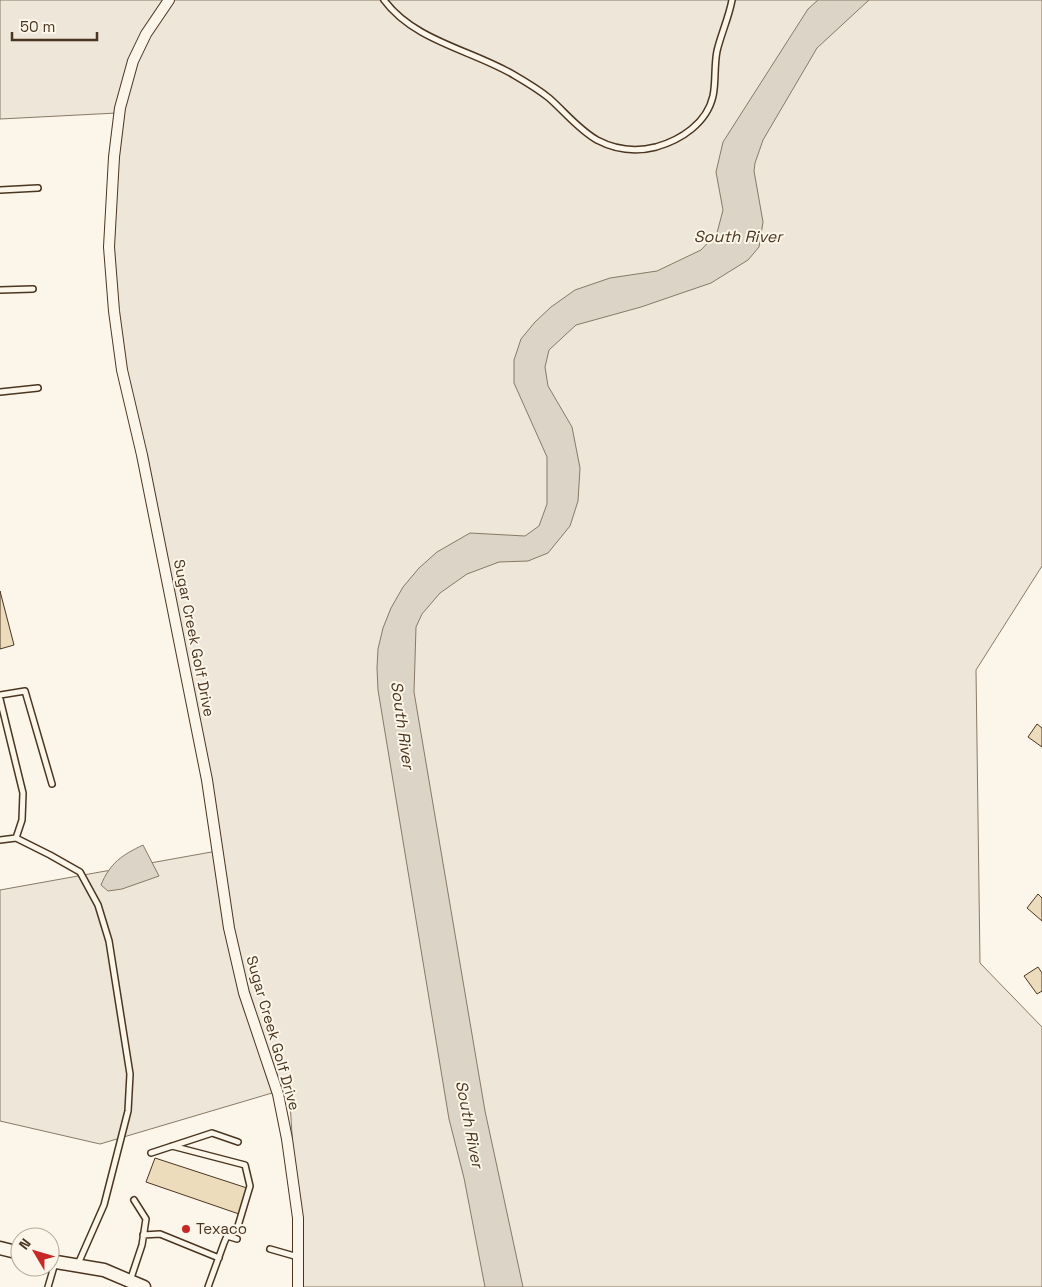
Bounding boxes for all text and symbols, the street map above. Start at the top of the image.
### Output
scale bar [12,10,98,42]
text: 50 m [20,17,55,36]
water label: South River [694,226,784,247]
street label: Sugar Creek Golf Drive [170,558,219,718]
water label: South River [386,680,419,772]
street label: Sugar Creek Golf Drive [242,953,305,1113]
water label: South River [451,1079,489,1172]
place label: Texaco [196,1219,247,1238]
marker: Texaco [180,1223,192,1235]
north arrow [10,1227,60,1277]
text: N [15,1235,35,1253]

